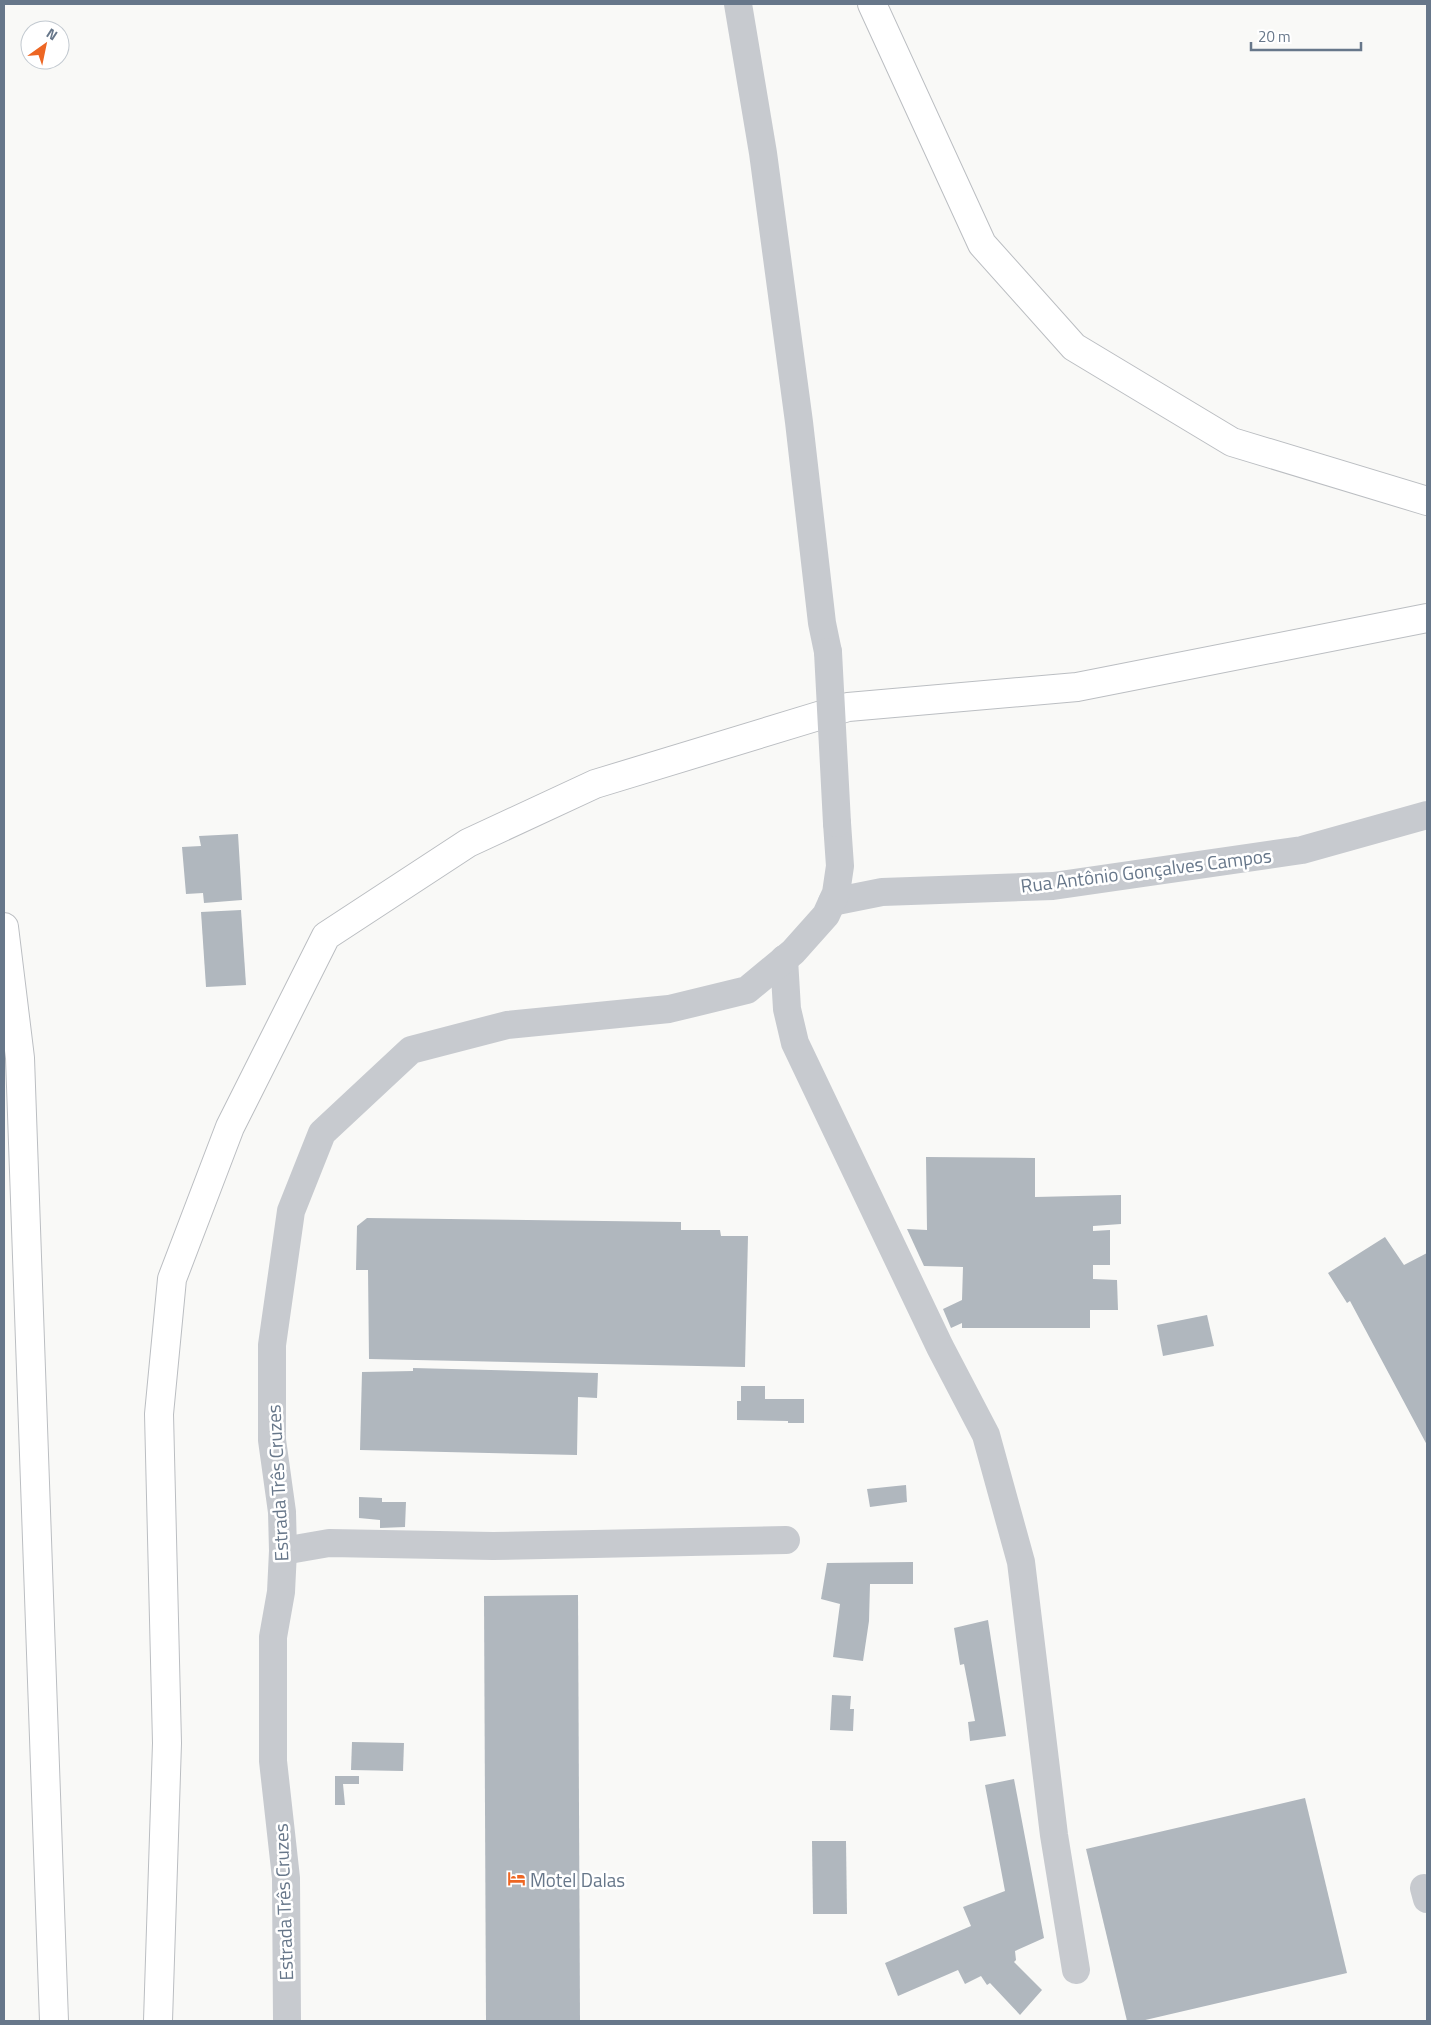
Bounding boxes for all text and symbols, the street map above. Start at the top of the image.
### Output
north arrow [20,20,70,70]
scale bar [1251,20,1361,52]
text: N [43,22,62,45]
text: 20 m [1258,25,1291,48]
street label: Rua Antônio Gonçalves Campos [1019,840,1273,900]
street label: Estrada Três Cruzes [258,1404,296,1562]
street label: Estrada Três Cruzes [266,1823,300,1981]
place label: Motel Dalas [530,1865,625,1894]
hotel icon: Motel Dalas [506,1869,526,1889]

